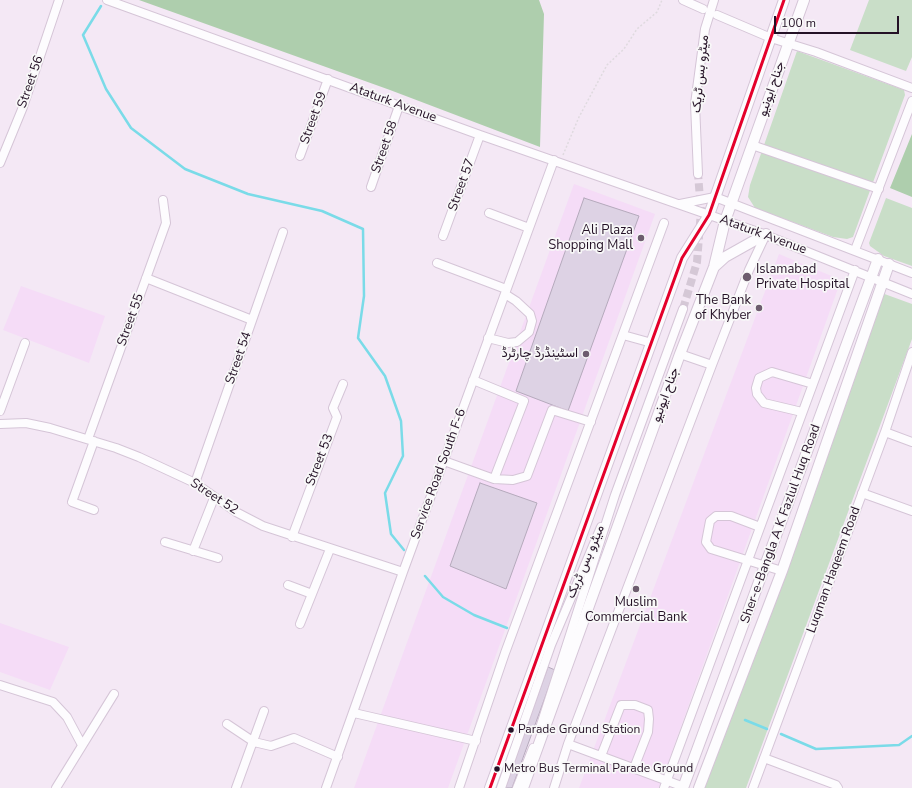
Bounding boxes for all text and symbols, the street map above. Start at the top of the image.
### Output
scale bar [776,8,901,34]
text: 100 m [781,15,816,31]
street label: میٹرو بس ٹریک [689,34,713,114]
street label: Street 56 [15,54,47,110]
street label: جناح ایونیو [755,60,789,118]
street label: Ataturk Avenue [347,80,439,126]
street label: Street 59 [297,90,331,146]
street label: Street 58 [369,119,401,175]
street label: Street 57 [445,157,479,213]
street label: Ataturk Avenue [717,212,809,258]
place label: Ali Plaza Shopping Mall [548,223,633,254]
marker: Ali Plaza Shopping Mall [636,233,646,243]
place label: Islamabad Private Hospital [756,262,849,293]
marker: Islamabad Private Hospital [741,271,753,283]
street label: Street 55 [114,292,148,348]
place label: The Bank of Khyber [695,293,751,324]
marker: The Bank of Khyber [754,303,764,313]
street label: Street 54 [223,330,255,386]
place label: اسٹینڈرڈ چارٹرڈ [502,346,578,362]
marker: اسٹینڈرڈ چارٹرڈ [581,349,591,359]
street label: جناح ایونیو [649,366,683,424]
street label: Service Road South F-6 [408,407,470,541]
street label: Sher-e-Bangla A K Fazlul Huq Road [738,422,824,626]
street label: Street 53 [303,432,337,488]
street label: Street 52 [187,476,241,518]
street label: Luqman Haqeem Road [804,505,864,635]
street label: میٹرو بس ٹریک [564,523,608,601]
marker: Muslim Commercial Bank [631,584,641,594]
place label: Muslim Commercial Bank [585,595,687,626]
place label: Parade Ground Station [518,723,640,737]
marker: Parade Ground Station [506,725,516,735]
place label: Metro Bus Terminal Parade Ground [504,762,693,776]
marker: Metro Bus Terminal Parade Ground [492,764,502,774]

